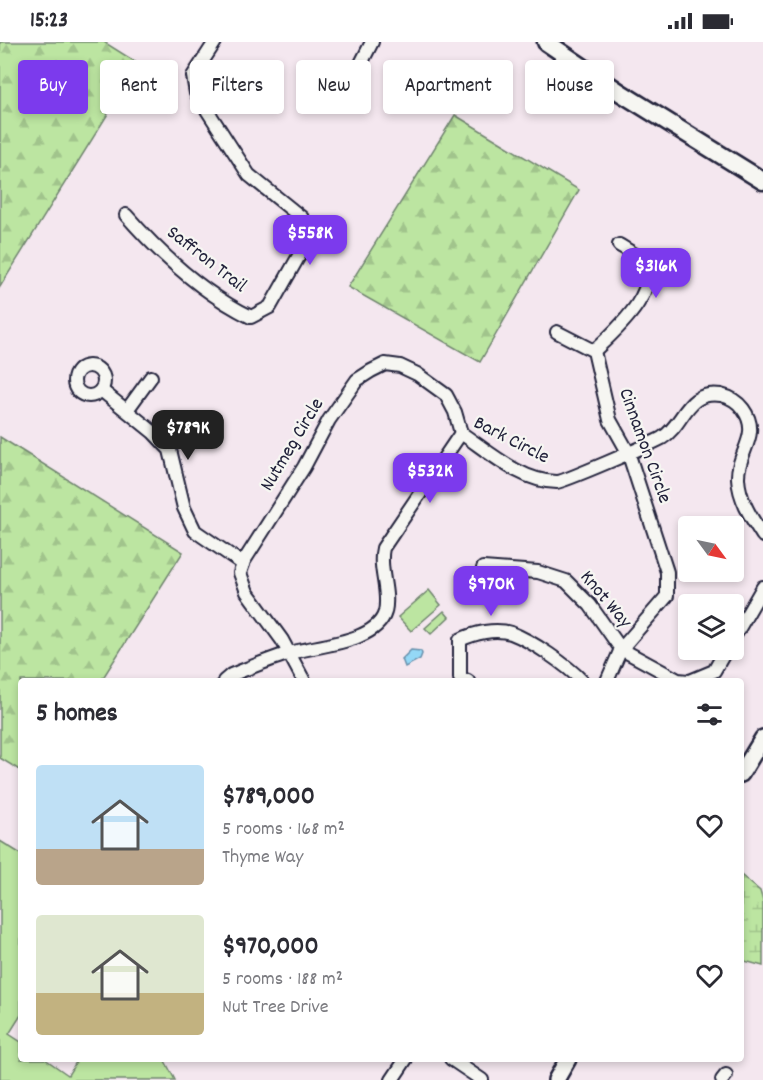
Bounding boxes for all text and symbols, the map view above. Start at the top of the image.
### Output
text: 15:23 [30,6,68,37]
chip: Buy [18,60,88,114]
chip: Rent [100,60,178,114]
chip: Filters [190,60,284,114]
chip: New [296,60,371,114]
chip: Apartment [383,60,513,114]
chip: House [525,60,614,114]
pin: $558K [268,215,352,266]
street label: Saffron Trail [160,220,252,300]
text: $558K [287,220,333,248]
pin: $316K [614,248,698,299]
text: $316K [635,253,677,281]
street label: Cinnamon Circle [610,385,678,508]
street label: Nutmeg Circle [254,393,332,497]
pin: $789K [146,410,230,461]
street label: Bark Circle [468,410,554,472]
text: $789K [166,415,210,443]
pin: $532K [388,453,472,504]
text: $532K [407,458,453,486]
north arrow [678,516,744,582]
map controls [678,516,744,660]
street label: Knot Way [572,565,638,636]
pin: $970K [449,566,533,617]
text: $970K [467,571,515,599]
button: layers [678,594,744,660]
text: 5 homes [36,696,118,733]
icon: filters [693,698,726,731]
text: $789,000 [222,779,315,816]
icon: home [84,789,156,861]
icon: heart [693,809,726,842]
text: 5 rooms · 168 m² [222,816,345,844]
text: Thyme Way [222,844,303,872]
text: $970,000 [222,929,319,966]
icon: home [84,939,156,1011]
icon: heart [693,959,726,992]
text: 5 rooms · 188 m² [222,966,343,994]
text: Nut Tree Drive [222,994,329,1022]

